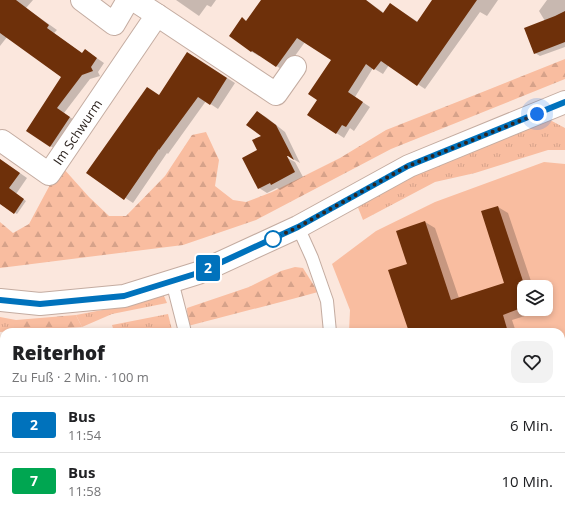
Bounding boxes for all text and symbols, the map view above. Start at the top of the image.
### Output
street label: Im Schwurm [49,96,106,169]
your location [527,104,547,124]
unlabelled marker [264,230,282,248]
line badge: 2 [195,255,221,281]
text: 2 [204,258,212,277]
map controls [517,280,553,316]
button: layers [517,280,553,316]
text: Reiterhof [12,340,105,366]
button: heart [511,341,553,383]
text: Zu Fuß · 2 Min. · 100 m [12,368,149,386]
text: Bus [68,406,95,426]
text: 2 [30,415,38,434]
text: 6 Min. [510,415,553,435]
text: 11:54 [68,426,101,444]
text: Bus [68,462,95,482]
text: 7 [30,471,38,490]
text: 10 Min. [502,471,553,491]
text: 11:58 [68,482,101,500]

